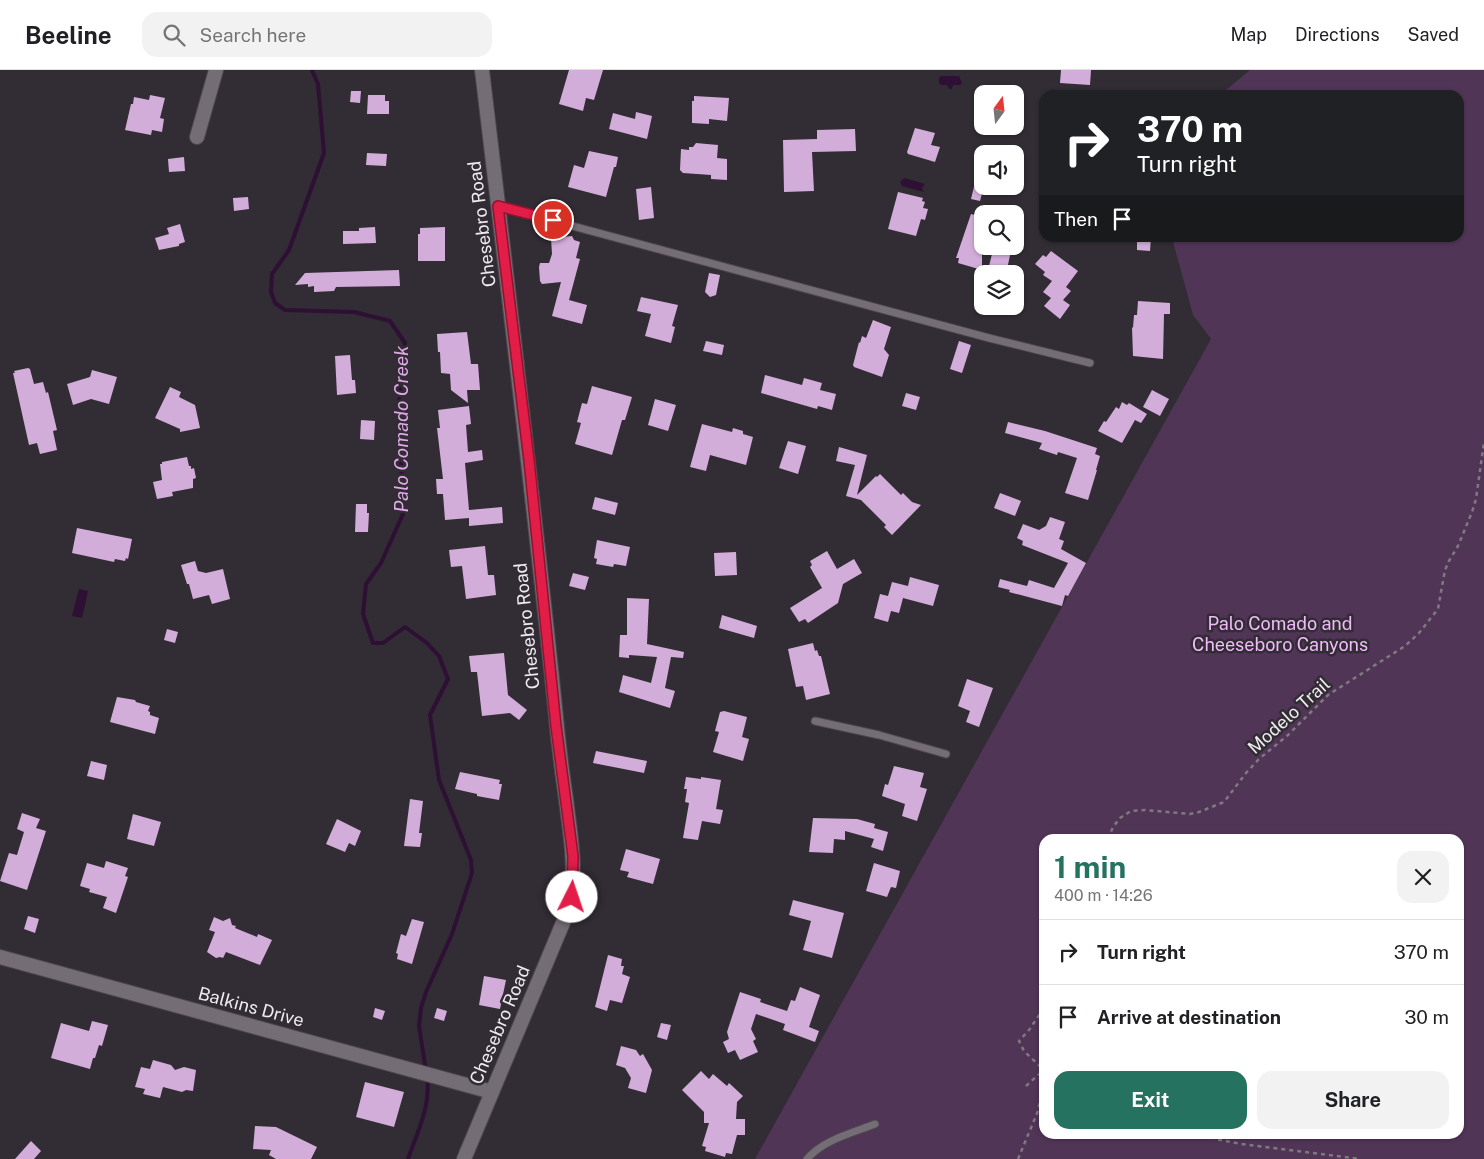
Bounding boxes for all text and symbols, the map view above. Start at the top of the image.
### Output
search box [142,12,492,57]
text: Beeline [25,21,112,49]
icon: search [160,21,188,49]
text: Search here [200,24,306,46]
text: Map [1230,24,1267,45]
text: Directions [1295,24,1380,45]
text: Saved [1408,24,1459,45]
north arrow [974,85,1024,135]
map controls [974,85,1024,315]
text: 370 m [1137,109,1243,150]
icon: right [1054,110,1119,175]
button: sound [974,145,1024,195]
text: Turn right [1137,151,1237,177]
street label: Chesebro Road [463,160,500,288]
pin [532,199,574,241]
button: search [974,205,1024,255]
icon: arrive [1108,205,1136,233]
icon: arrive [539,206,567,234]
text: Then [1054,208,1098,230]
button: layers [974,265,1024,315]
water label: Palo Comado Creek [390,345,412,512]
street label: Chesebro Road [509,562,544,690]
park label: Palo Comado and Cheeseboro Canyons [1192,613,1368,655]
street label: Modelo Trail [1243,673,1334,758]
text: 1 min [1054,849,1126,885]
button: close [1397,851,1449,903]
position arrow [545,870,597,922]
text: 400 m · 14:26 [1054,886,1153,905]
icon: right [1054,938,1082,966]
text: Turn right [1097,941,1186,963]
text: 370 m [1394,941,1449,963]
street label: Chesebro Road [465,962,534,1087]
street label: Balkins Drive [196,982,306,1031]
icon: arrive [1054,1003,1082,1031]
text: Arrive at destination [1097,1006,1281,1028]
text: 30 m [1404,1006,1449,1028]
button: Exit [1054,1071,1247,1129]
button: Share [1257,1071,1449,1129]

